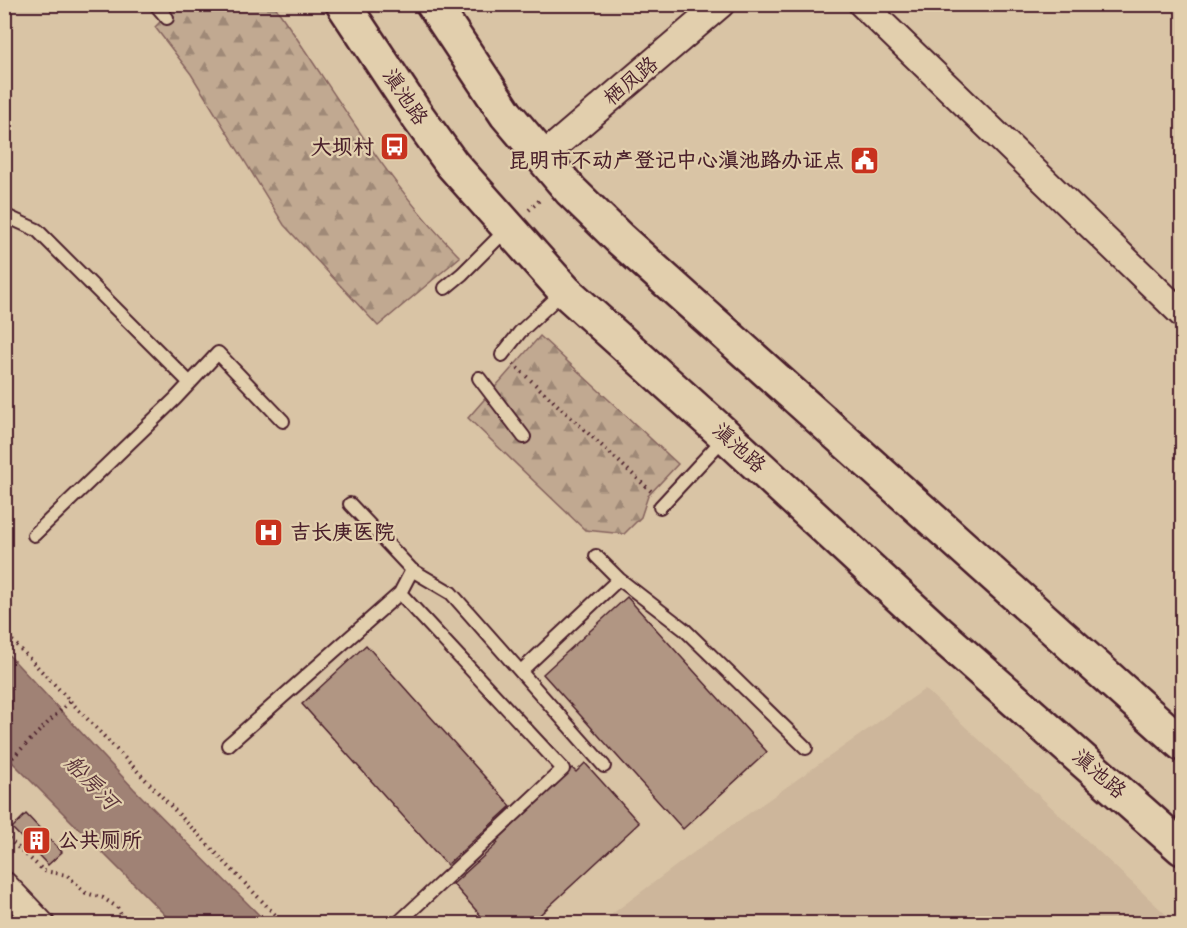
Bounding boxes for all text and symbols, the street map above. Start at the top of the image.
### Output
street label: 栖凤路 [598,50,664,112]
street label: 滇池路 [375,63,435,131]
bus stop icon: 大坝村 [379,131,411,163]
place label: 大坝村 [311,133,374,162]
public building icon: 昆明市不动产登记中心滇池路办证点 [849,144,881,176]
place label: 昆明市不动产登记中心滇池路办证点 [508,146,844,175]
street label: 滇池路 [706,416,772,480]
hospital icon: 吉长庚医院 [253,516,285,548]
place label: 吉长庚医院 [290,518,395,547]
street label: 滇池路 [1066,742,1132,806]
water label: 船房河 [57,748,127,820]
building icon: 公共厕所 [21,824,53,856]
place label: 公共厕所 [58,826,142,855]

